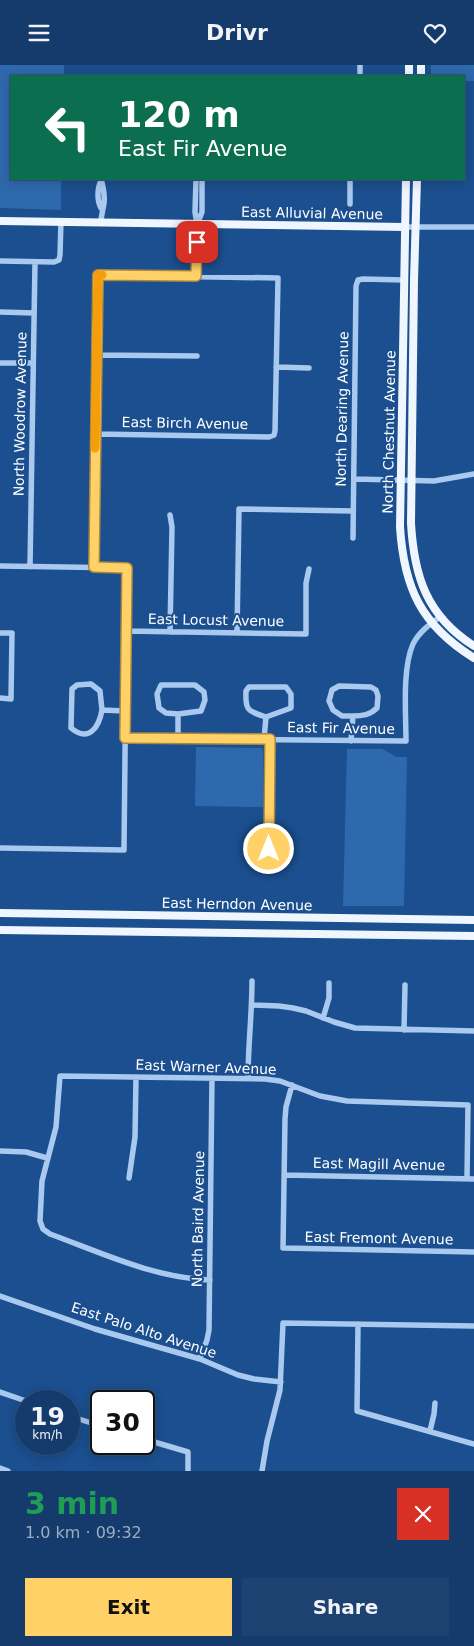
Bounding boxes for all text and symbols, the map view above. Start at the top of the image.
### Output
icon: menu [25,19,53,47]
icon: heart [421,19,449,47]
text: Drivr [206,20,268,45]
icon: left [35,95,100,160]
text: 120 m [118,95,240,135]
text: East Fir Avenue [118,136,287,161]
street label: East Alluvial Avenue [241,204,383,222]
pin [176,221,218,263]
icon: arrive [183,228,211,256]
street label: North Dearing Avenue [333,331,351,487]
street label: North Woodrow Avenue [11,332,29,496]
street label: North Chestnut Avenue [380,350,398,514]
street label: East Birch Avenue [122,414,248,432]
street label: East Locust Avenue [148,611,284,629]
street label: East Fir Avenue [287,719,395,737]
position arrow [242,822,294,874]
street label: East Herndon Avenue [161,895,313,913]
street label: East Warner Avenue [135,1057,277,1077]
street label: North Baird Avenue [189,1151,207,1287]
street label: East Magill Avenue [313,1155,445,1173]
street label: East Fremont Avenue [304,1229,454,1247]
street label: East Palo Alto Avenue [69,1299,219,1361]
speed limit sign: 30 [90,1390,155,1455]
text: 19 [30,1402,65,1431]
text: km/h [32,1428,63,1442]
text: 3 min [25,1486,119,1521]
button: close [397,1488,449,1540]
text: 1.0 km · 09:32 [25,1523,142,1542]
button: Exit [25,1578,232,1636]
button: Share [242,1578,449,1636]

